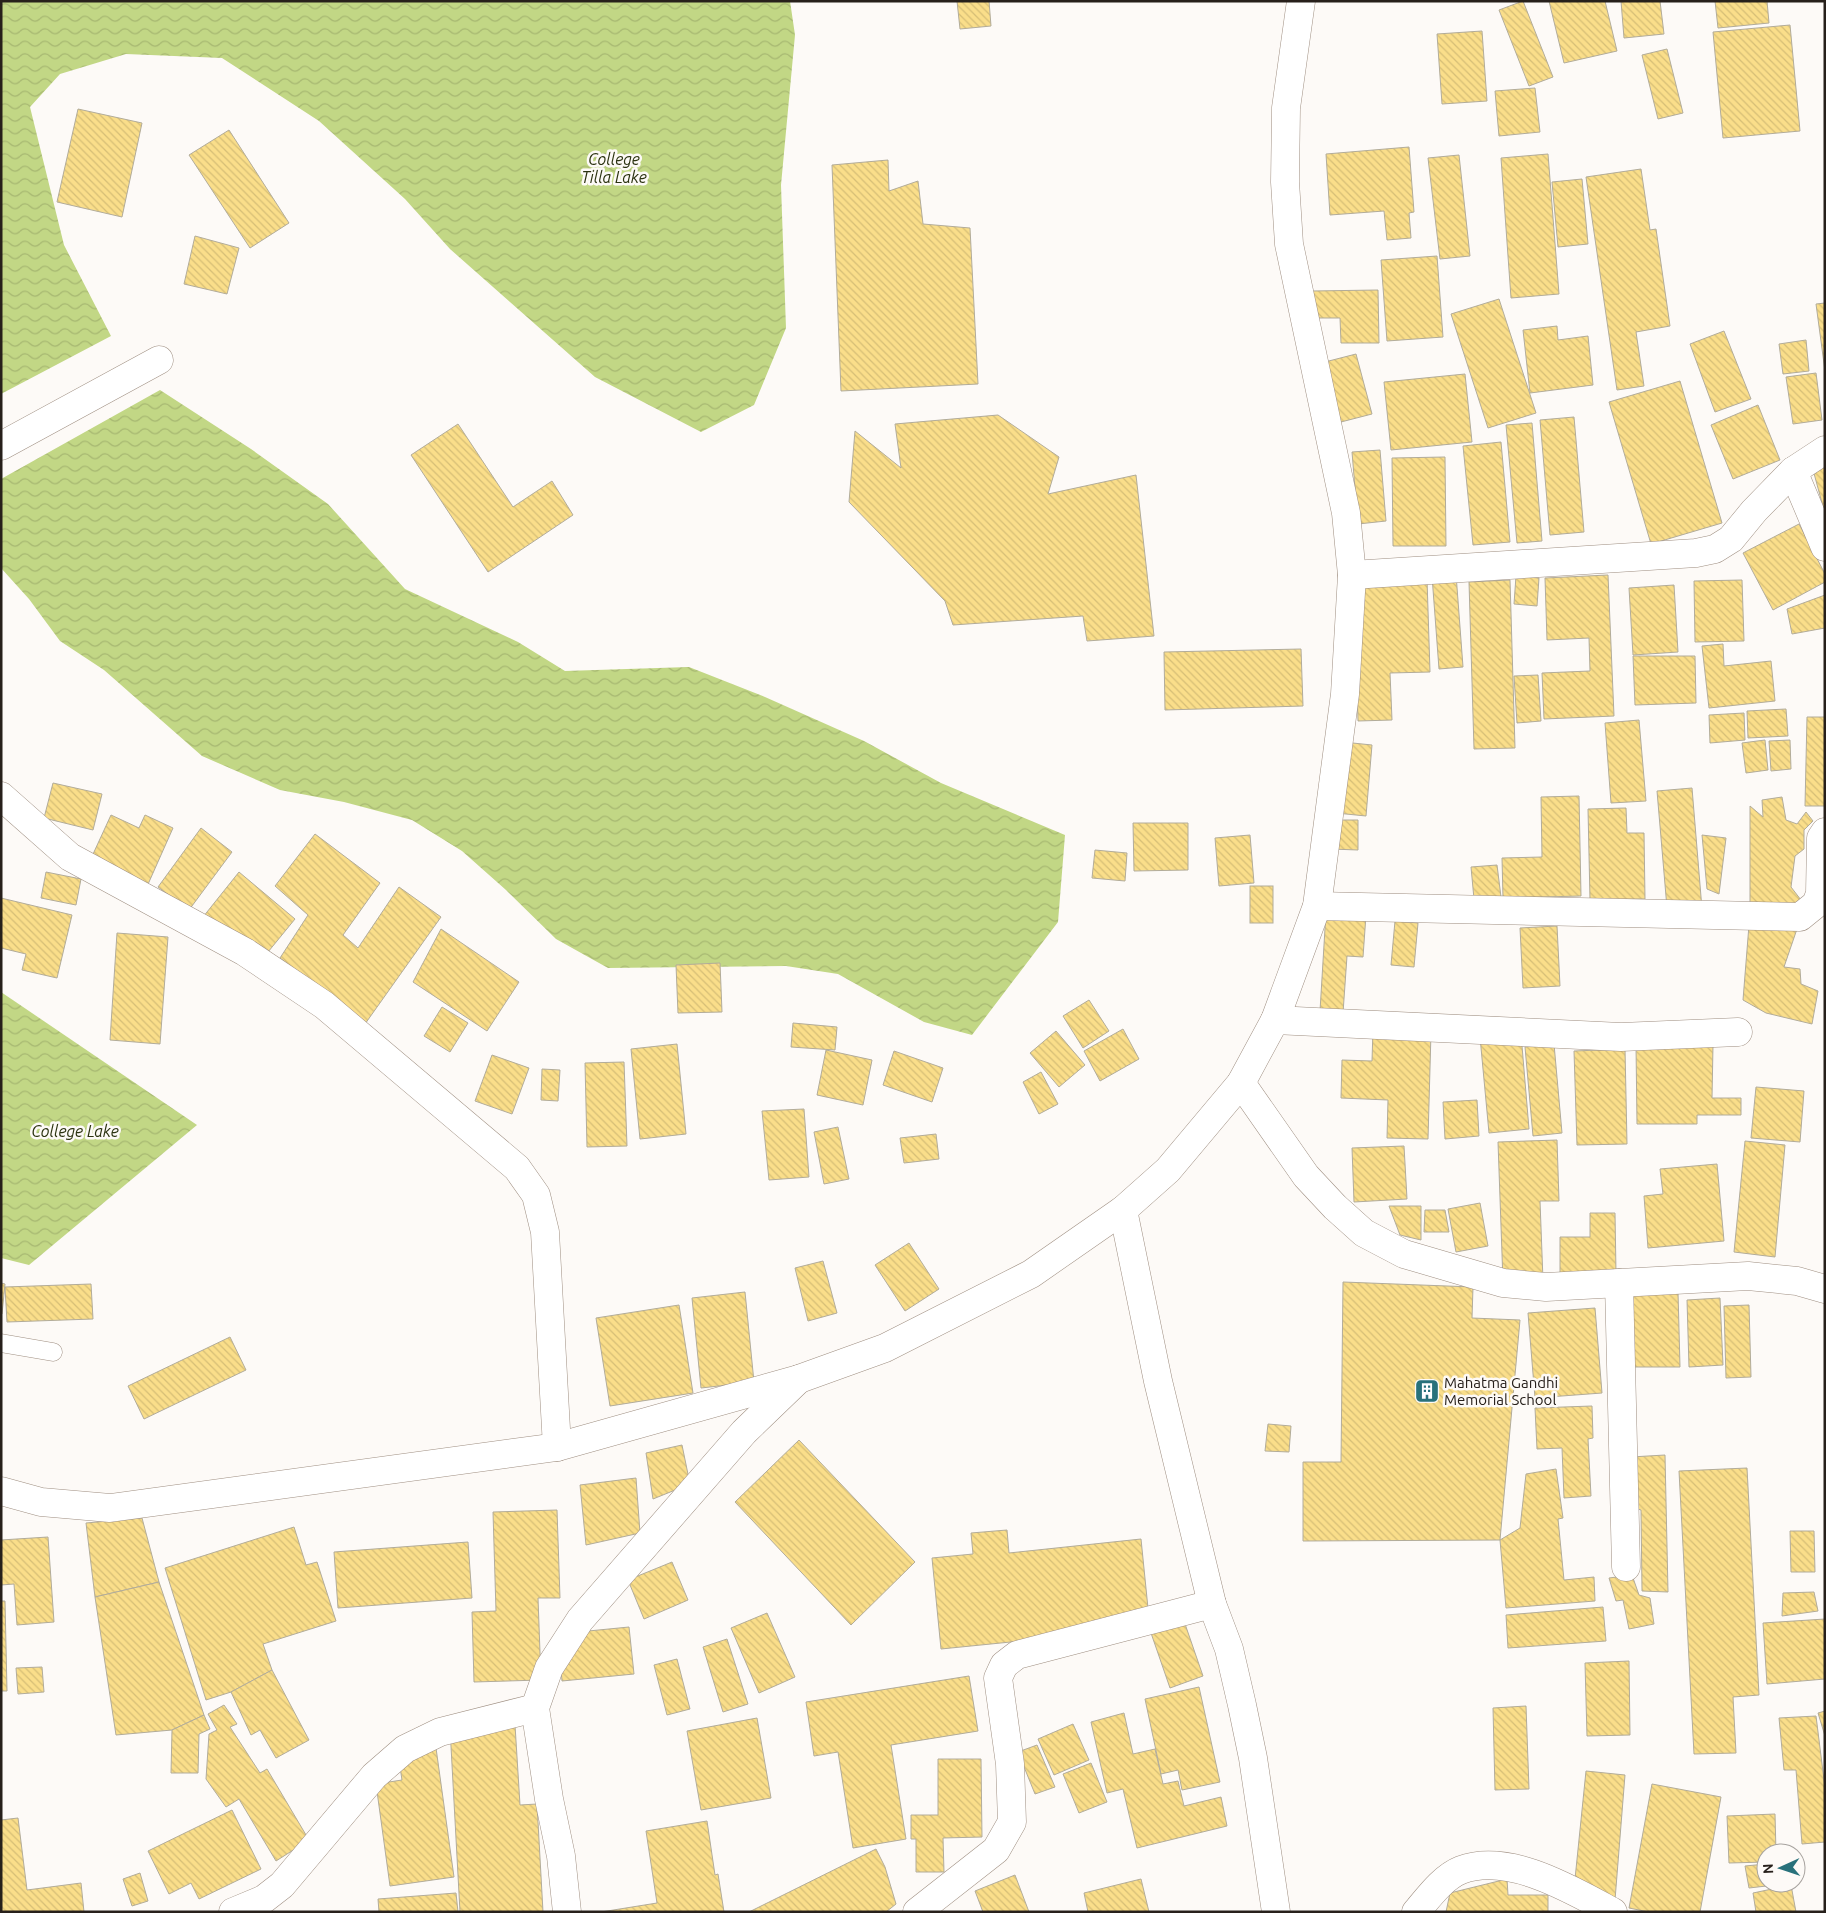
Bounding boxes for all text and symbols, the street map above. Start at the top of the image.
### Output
water label: College Tilla Lake [581,150,647,186]
water label: College Lake [31,1122,119,1140]
place label: Mahatma Gandhi Memorial School [1444,1374,1558,1408]
building icon: Mahatma Gandhi Memorial School [1414,1378,1440,1404]
north arrow [1756,1843,1806,1893]
text: N [1760,1863,1776,1874]

